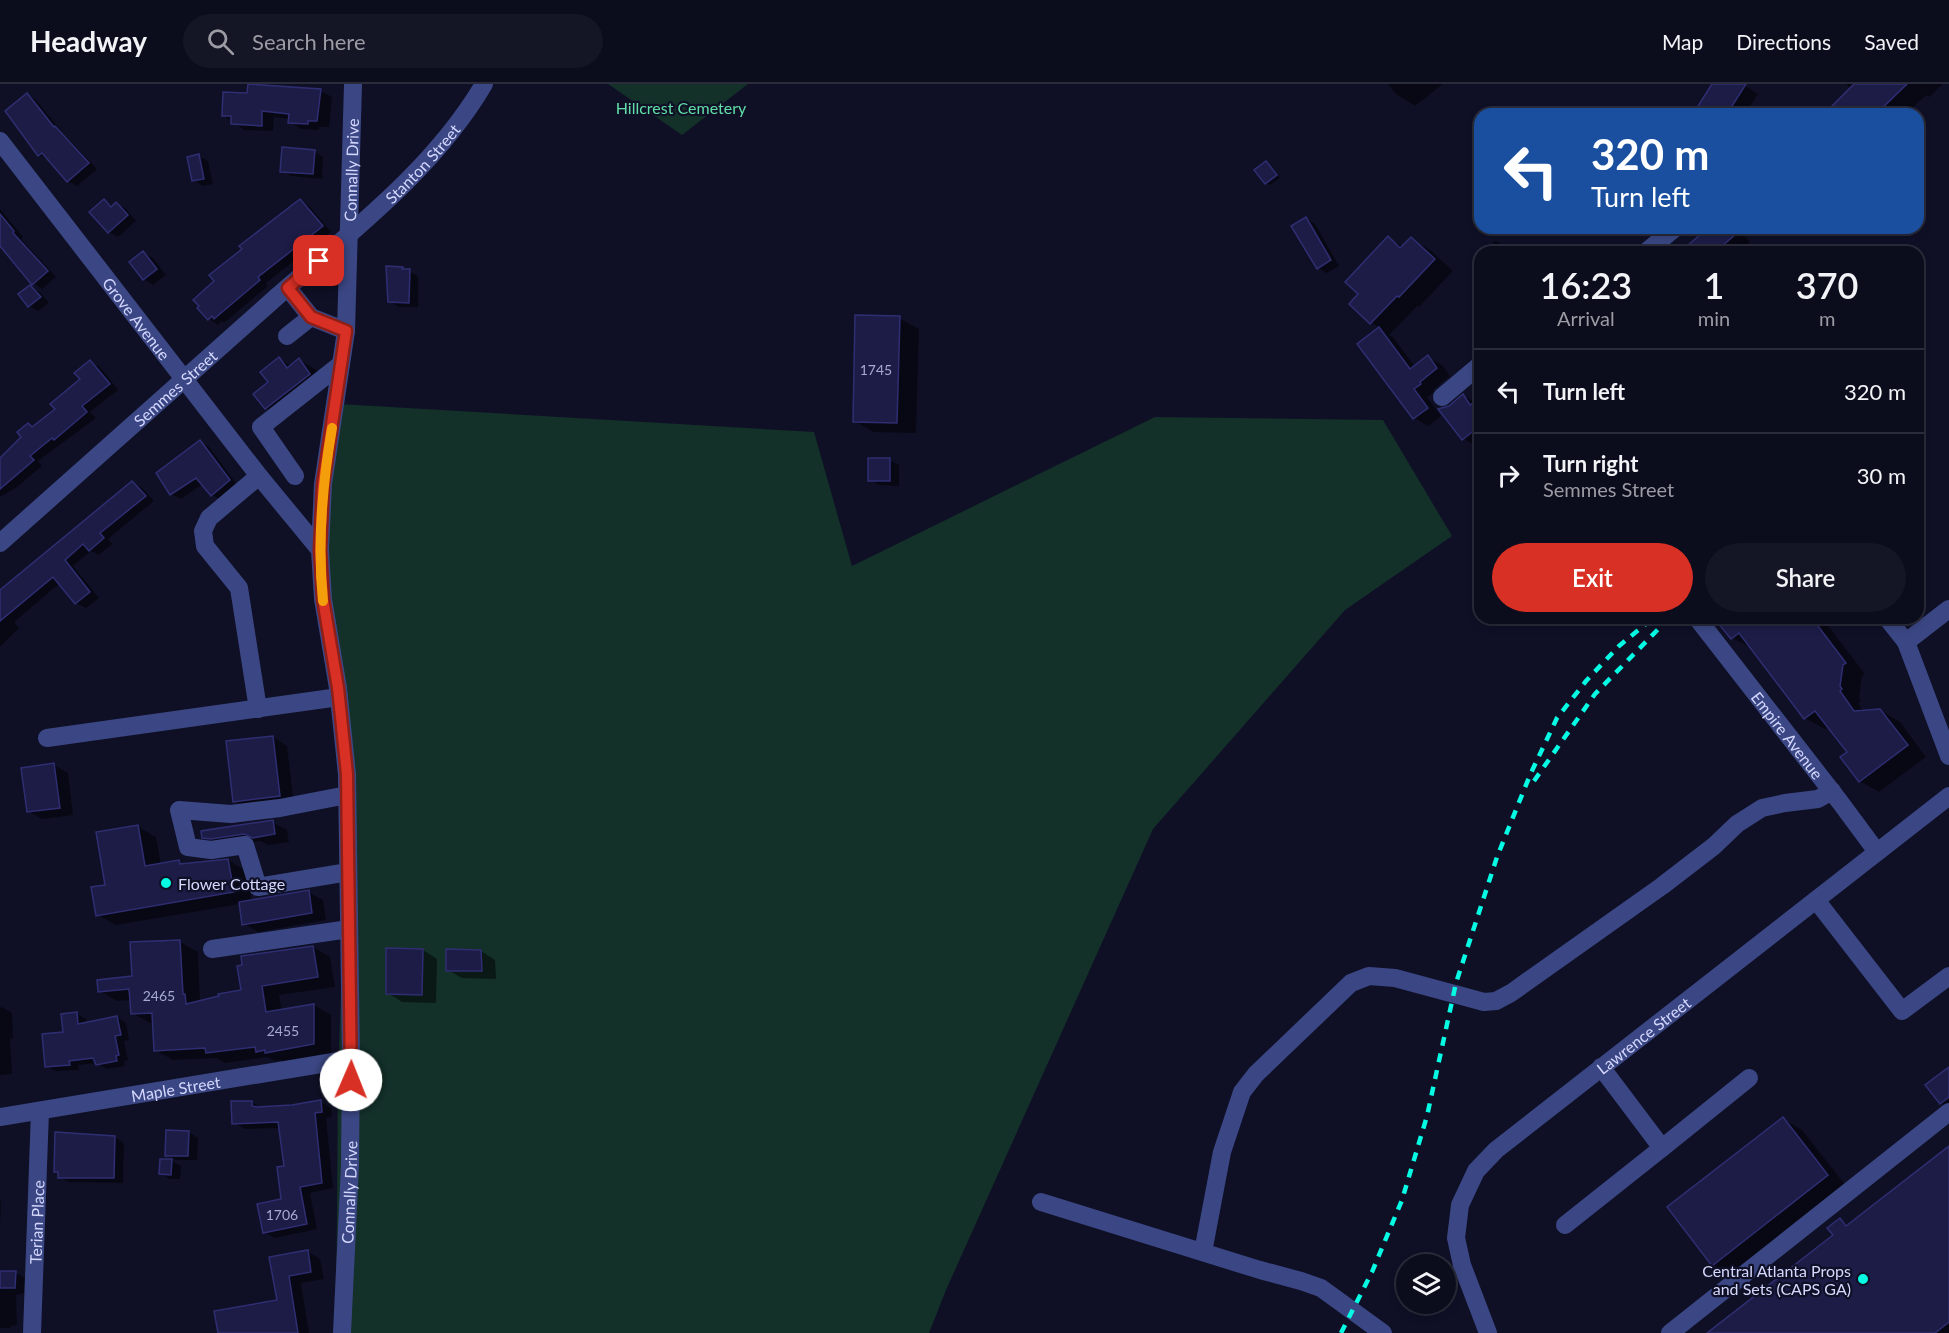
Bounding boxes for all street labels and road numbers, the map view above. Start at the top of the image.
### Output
street label: Connally Drive [340,118,362,222]
street label: Stanton Street [381,120,463,207]
street label: Grove Avenue [99,273,175,363]
street label: Semmes Street [129,345,220,430]
street label: Empire Avenue [1748,687,1828,782]
street label: Lawrence Street [1592,992,1694,1078]
street label: Maple Street [130,1071,222,1105]
street label: Connally Drive [337,1141,360,1244]
street label: Terian Place [25,1180,47,1264]

